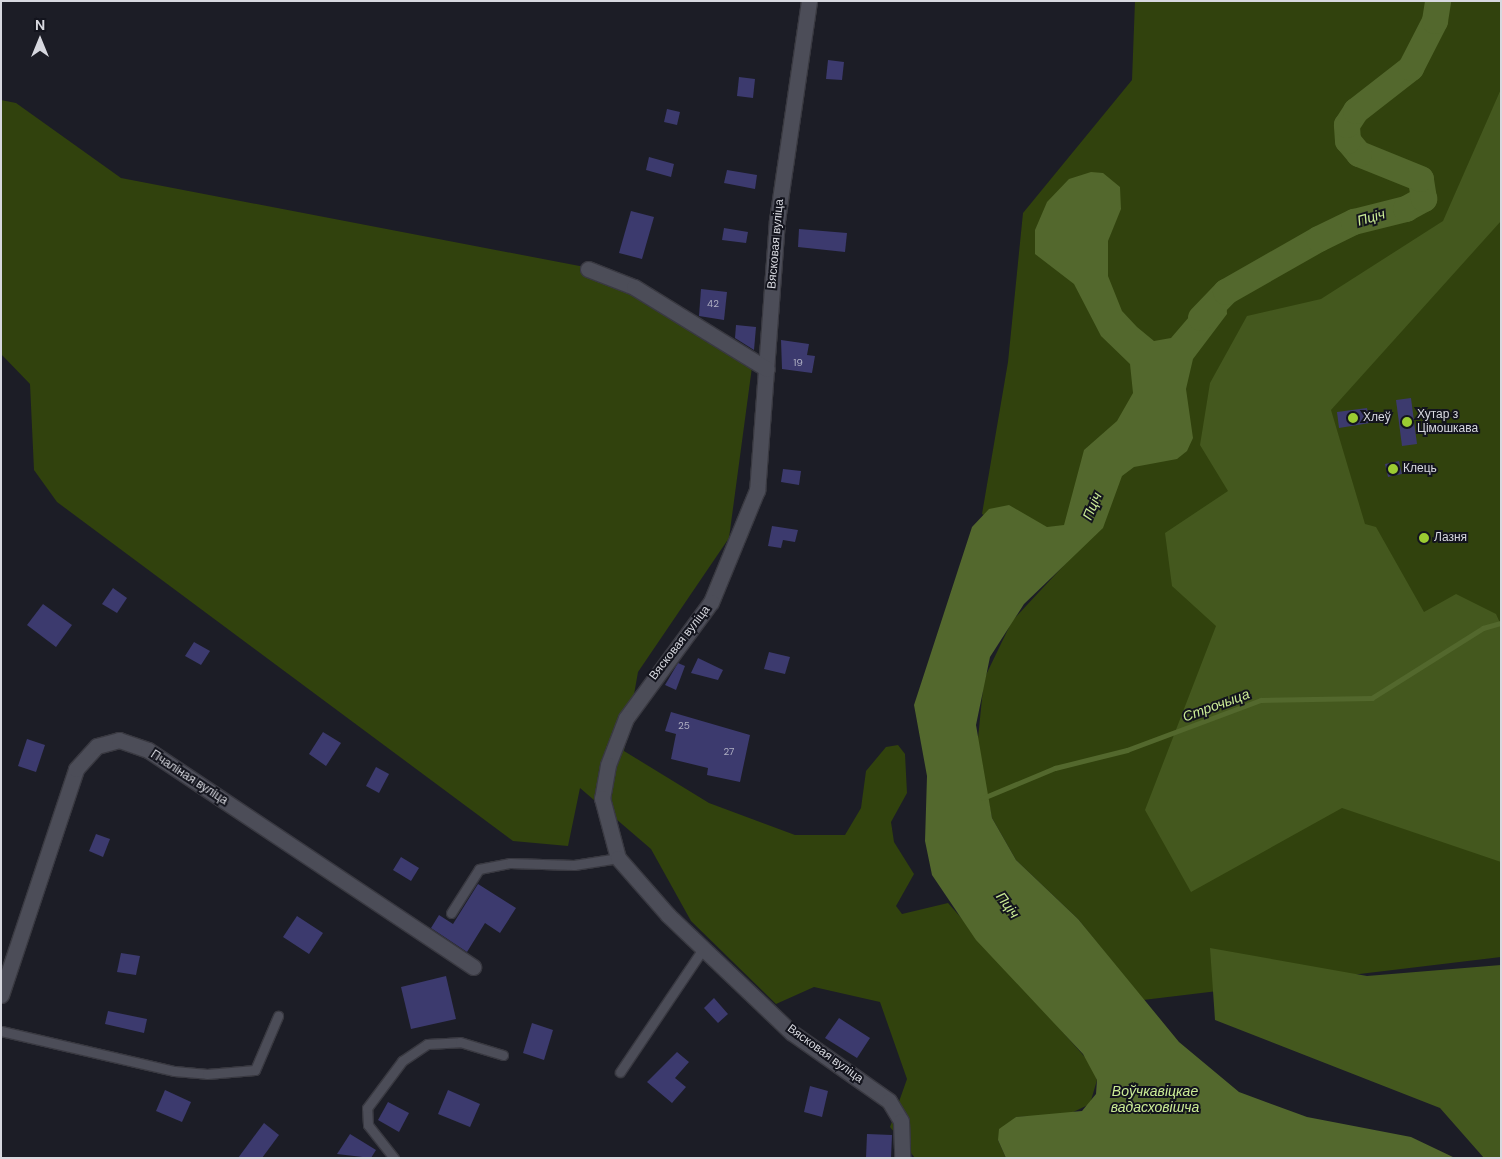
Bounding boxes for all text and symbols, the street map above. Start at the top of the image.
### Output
north arrow [15,15,65,65]
text: N [35,16,45,34]
street label: Вясковая вуліца [765,198,787,290]
water label: Пціч [1355,205,1387,229]
house number: 42 [707,298,719,310]
house number: 19 [793,357,803,369]
place label: Хутар з Цімошкава [1417,408,1478,436]
place label: Хлеў [1363,411,1391,425]
marker: Хлеў [1347,412,1359,424]
marker: Хутар з Цімошкава [1401,416,1413,428]
place label: Клець [1403,462,1437,476]
marker: Клець [1387,463,1399,475]
water label: Пціч [1079,490,1105,522]
place label: Лазня [1434,531,1467,545]
marker: Лазня [1418,532,1430,544]
street label: Вясковая вуліца [647,603,713,683]
water label: Строчыца [1180,685,1252,725]
house number: 25 [678,720,690,732]
house number: 27 [724,746,734,758]
street label: Пчаліная вуліца [148,748,230,808]
water label: Пціч [993,889,1023,921]
street label: Вясковая вуліца [784,1022,866,1086]
water label: Воўчкавіцкае вадасховішча [1111,1083,1199,1116]

